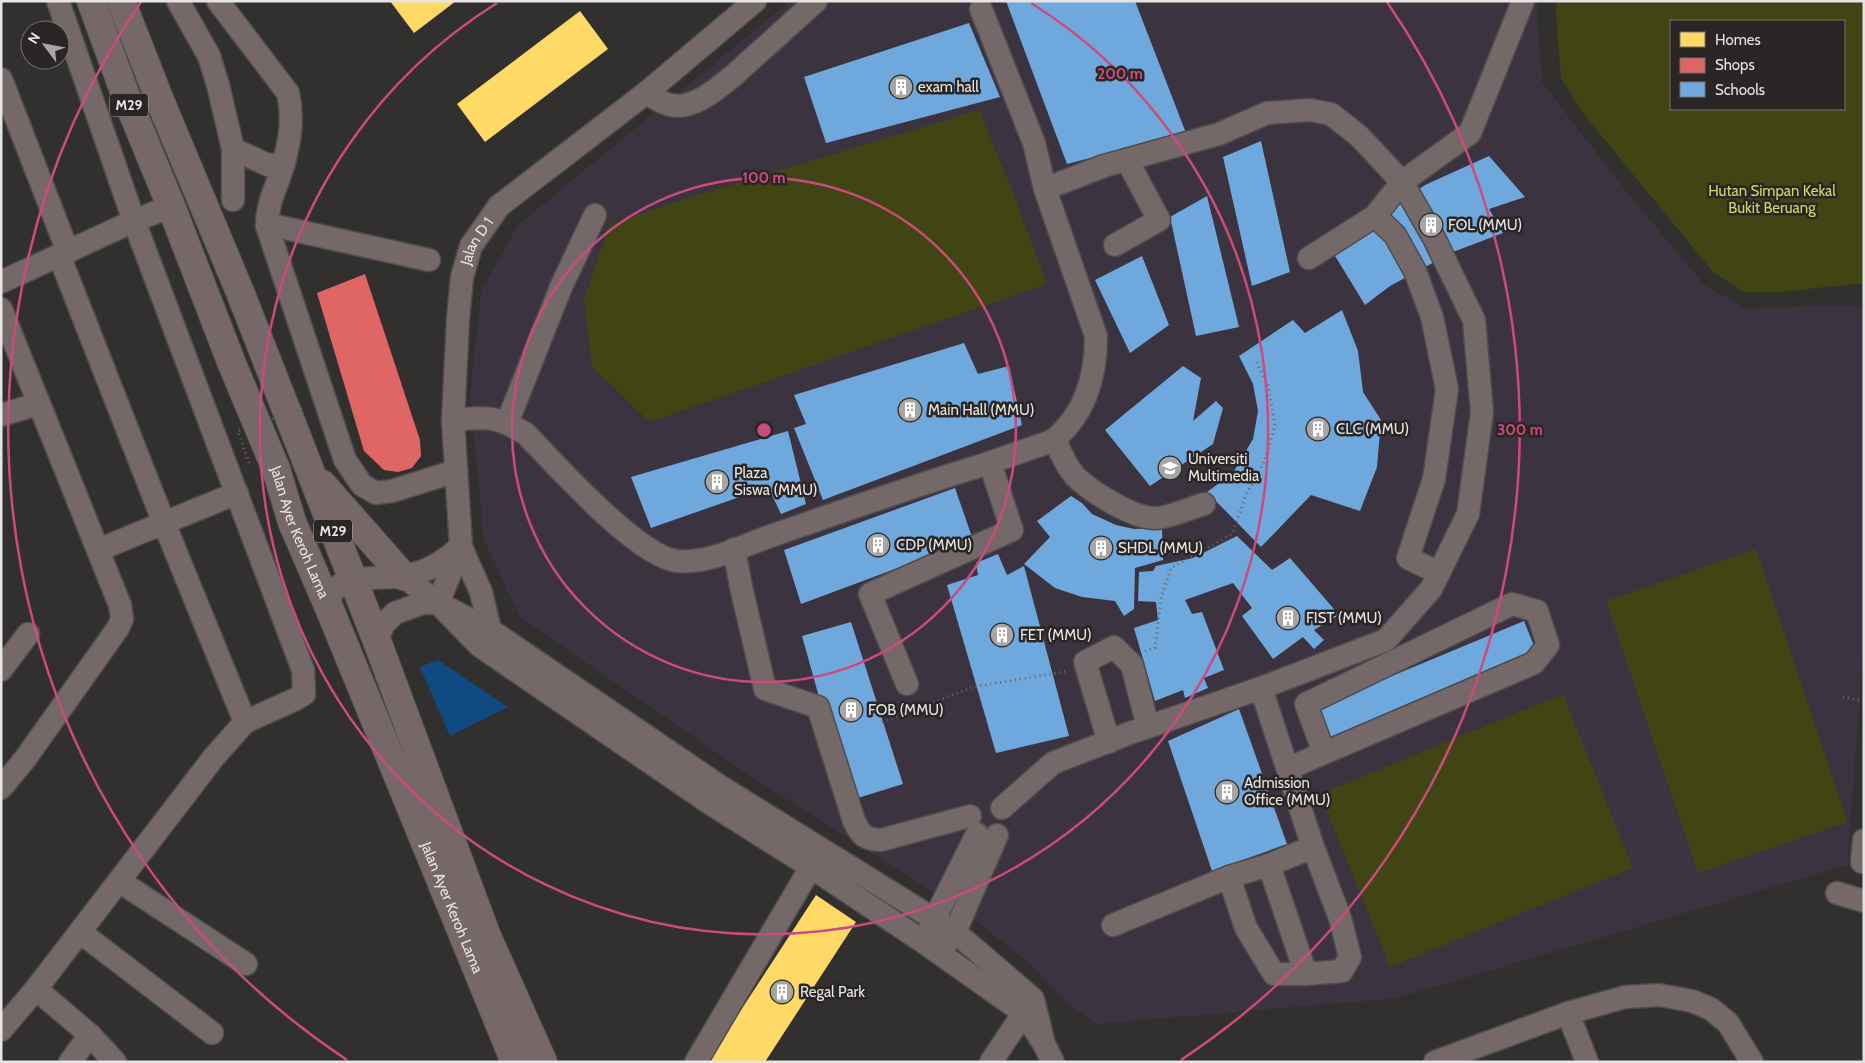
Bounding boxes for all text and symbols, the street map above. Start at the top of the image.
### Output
north arrow [20,20,70,70]
legend [1670,20,1845,110]
text: N [24,29,44,47]
text: Homes [1715,31,1761,49]
text: Shops [1715,56,1755,74]
text: 200 m [1097,65,1143,83]
building icon: exam hall [888,74,914,100]
place label: exam hall [918,78,979,96]
text: Schools [1715,81,1765,99]
road number: M29 [110,94,148,116]
text: 100 m [742,169,786,187]
park label: Hutan Simpan Kekal Bukit Beruang [1708,182,1836,217]
building icon: FOL (MMU) [1418,212,1444,238]
street label: Jalan D 1 [457,214,497,268]
place label: FOL (MMU) [1448,216,1522,234]
building icon: Main Hall (MMU) [897,397,923,423]
place label: Main Hall (MMU) [928,401,1034,419]
building icon: CLC (MMU) [1305,416,1331,442]
place label: CLC (MMU) [1336,420,1409,438]
centre of rings [755,421,773,439]
text: 300 m [1497,421,1543,439]
place label: Universiti Multimedia [1188,450,1260,485]
school or university icon: Universiti Multimedia [1157,455,1183,481]
street label: Jalan Ayer Keroh Lama [266,462,333,602]
place label: Plaza Siswa (MMU) [734,464,818,499]
building icon: Plaza Siswa (MMU) [704,469,730,495]
road number: M29 [314,520,352,542]
building icon: CDP (MMU) [865,532,891,558]
building icon: SHDL (MMU) [1088,535,1114,561]
place label: CDP (MMU) [896,536,972,554]
place label: SHDL (MMU) [1118,539,1203,557]
building icon: FIST (MMU) [1275,605,1301,631]
place label: FIST (MMU) [1306,609,1382,627]
building icon: FET (MMU) [989,622,1015,648]
place label: FET (MMU) [1020,626,1092,644]
building icon: FOB (MMU) [838,697,864,723]
place label: FOB (MMU) [868,701,944,719]
place label: Admission Office (MMU) [1244,774,1330,809]
building icon: Admission Office (MMU) [1214,779,1240,805]
street label: Jalan Ayer Keroh Lama [416,838,487,977]
building icon: Regal Park [769,979,795,1005]
place label: Regal Park [800,983,865,1001]

